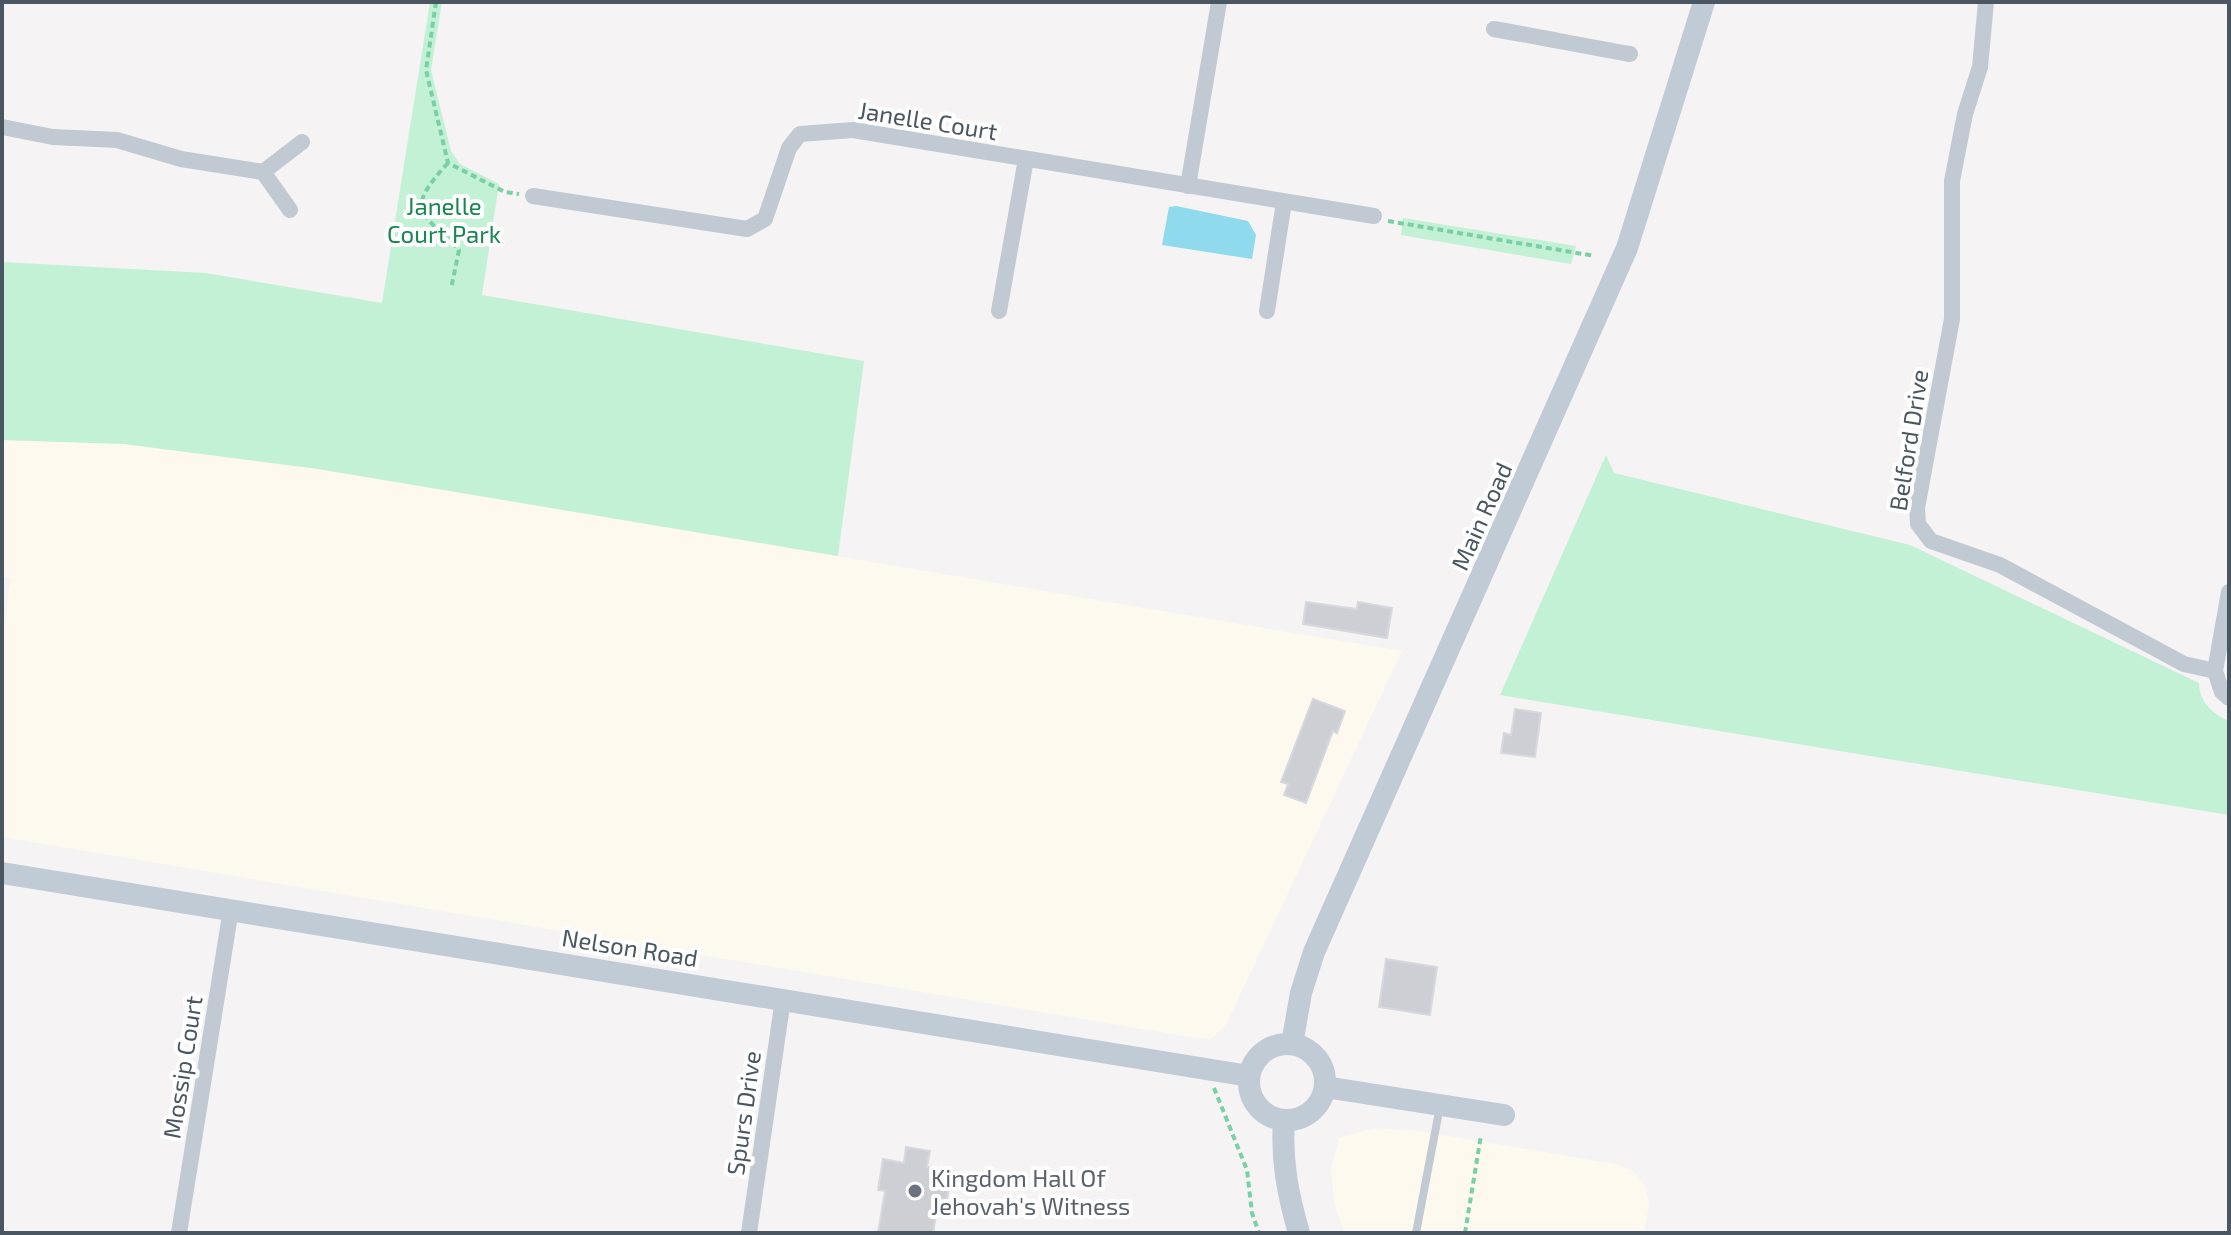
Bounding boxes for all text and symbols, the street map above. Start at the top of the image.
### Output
street label: Janelle Court [856,95,1000,145]
park label: Janelle Court Park [387,191,501,248]
street label: Belford Drive [1883,367,1933,513]
street label: Main Road [1444,458,1518,574]
street label: Nelson Road [560,922,700,972]
street label: Mossip Court [156,994,208,1140]
street label: Spurs Drive [720,1049,766,1177]
place label: Kingdom Hall Of Jehovah's Witness [931,1163,1130,1220]
marker: Kingdom Hall Of Jehovah's Witness [906,1182,924,1200]

